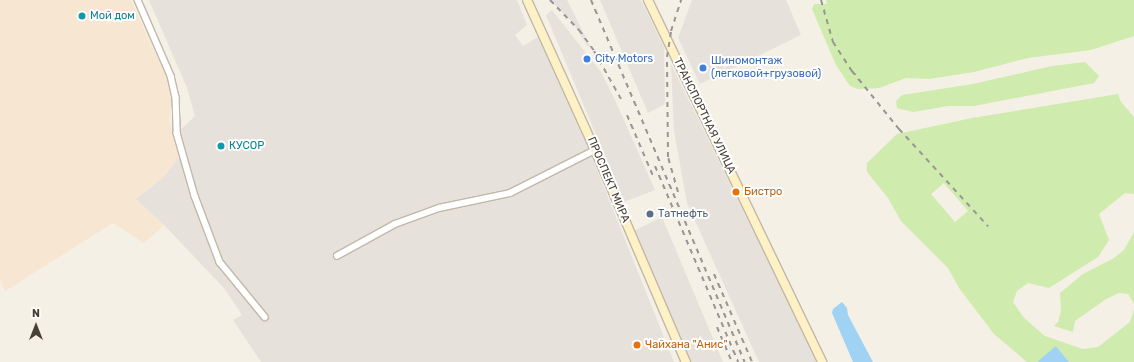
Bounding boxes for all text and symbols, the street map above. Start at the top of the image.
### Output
place label: Мой дом [90,9,135,23]
marker: Мой дом [77,11,87,21]
place label: City Motors [595,52,653,66]
marker: City Motors [582,54,592,64]
place label: Шиномонтаж (легковой+грузовой) [711,55,821,81]
street label: ТРАНСПОРТНАЯ УЛИЦА [670,56,738,176]
marker: Шиномонтаж (легковой+грузовой) [698,63,708,73]
street label: ПРОСПЕКТ МИРА [584,135,632,225]
place label: КУСОР [229,139,264,153]
marker: КУСОР [216,141,226,151]
place label: Бистро [744,185,782,199]
marker: Бистро [731,187,741,197]
place label: Татнефть [658,207,708,221]
marker: Татнефть [645,209,655,219]
north arrow [16,306,56,346]
text: N [32,307,40,320]
place label: Чайхана "Анис" [645,338,727,352]
marker: Чайхана "Анис" [632,340,642,350]

